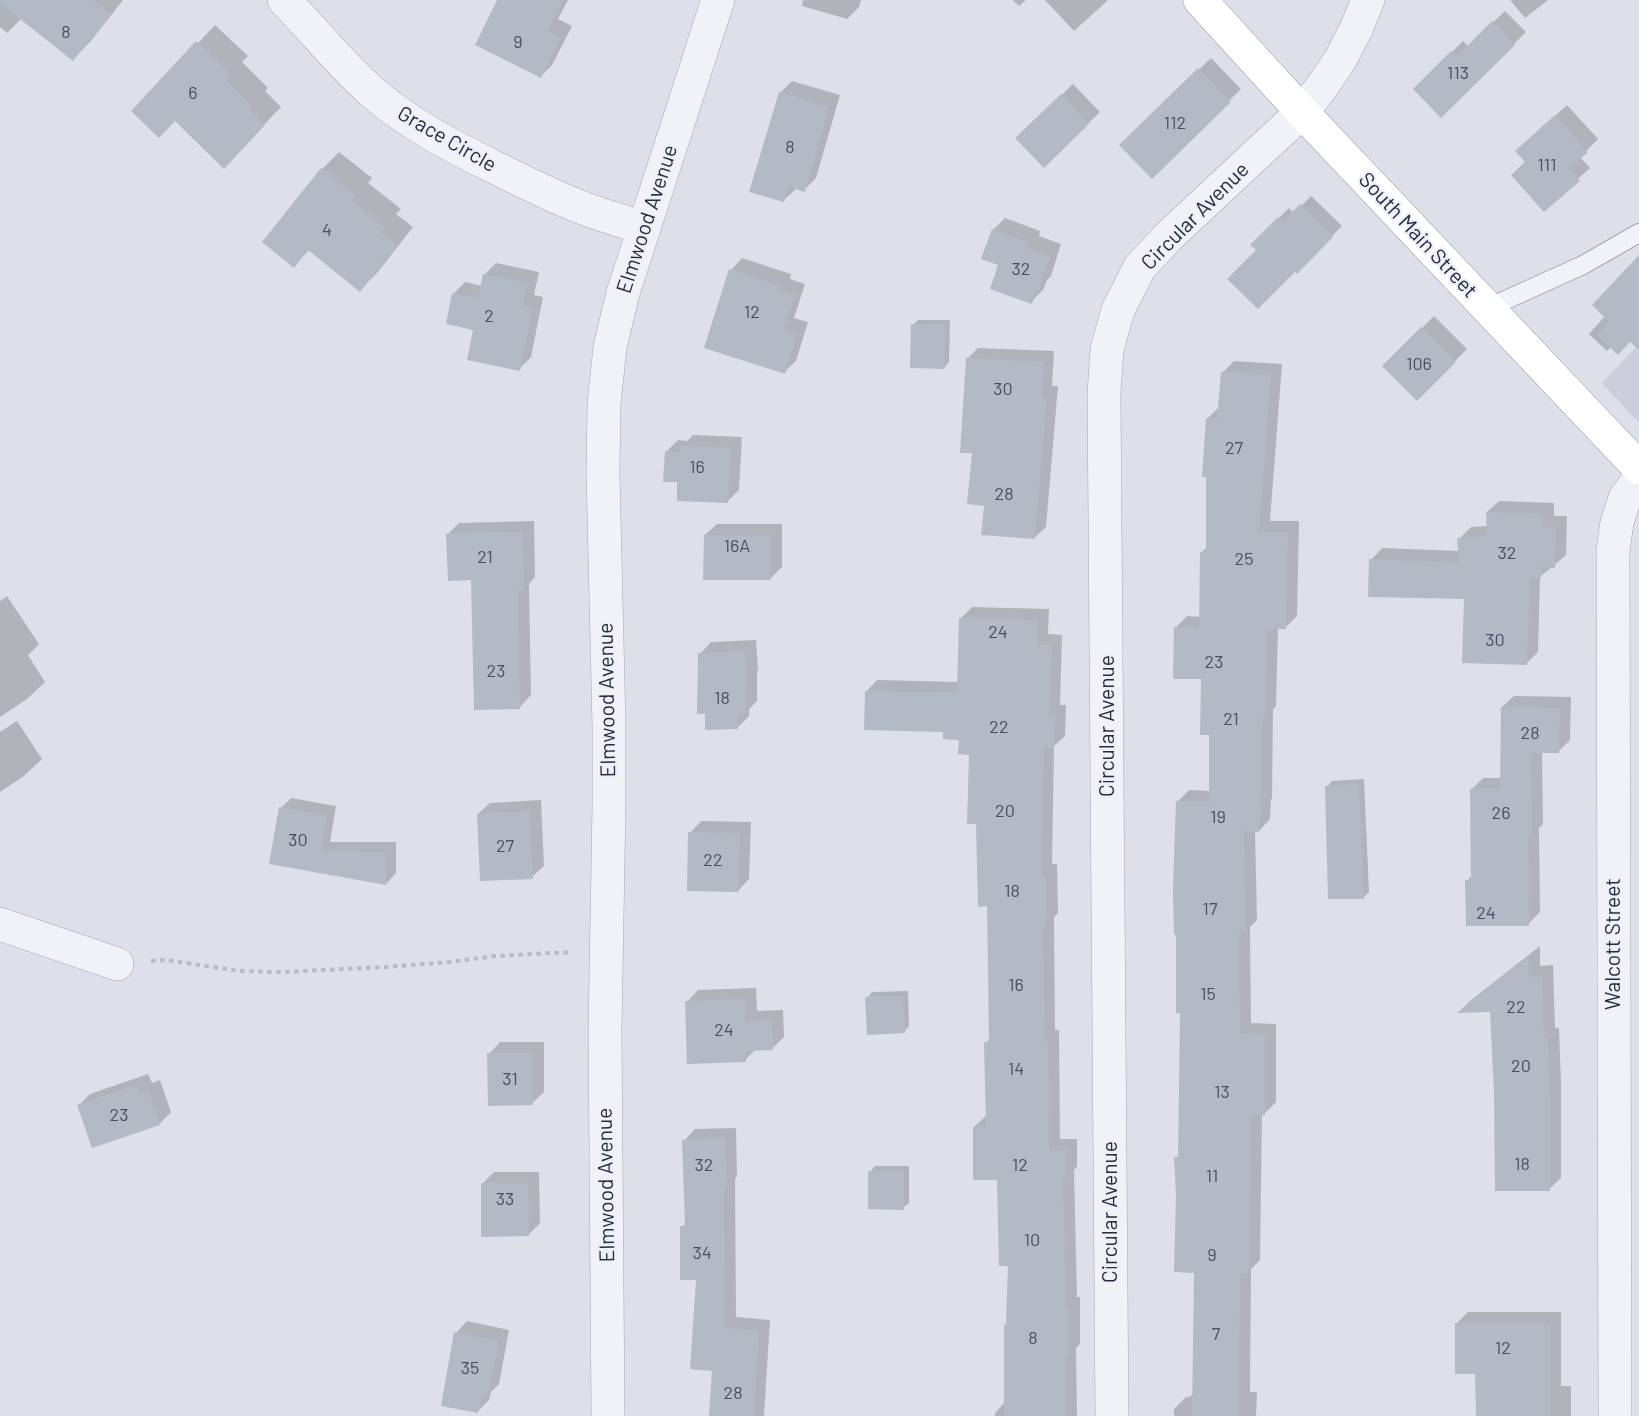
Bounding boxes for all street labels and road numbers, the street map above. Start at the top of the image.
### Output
street label: Grace Circle [393,101,501,177]
street label: Elmwood Avenue [611,141,683,297]
street label: Circular Avenue [1136,157,1254,275]
street label: South Main Street [1354,167,1482,303]
street label: Elmwood Avenue [593,622,621,778]
street label: Circular Avenue [1094,655,1120,797]
street label: Walcott Street [1600,878,1626,1010]
street label: Elmwood Avenue [592,1107,620,1263]
street label: Circular Avenue [1097,1141,1123,1283]

